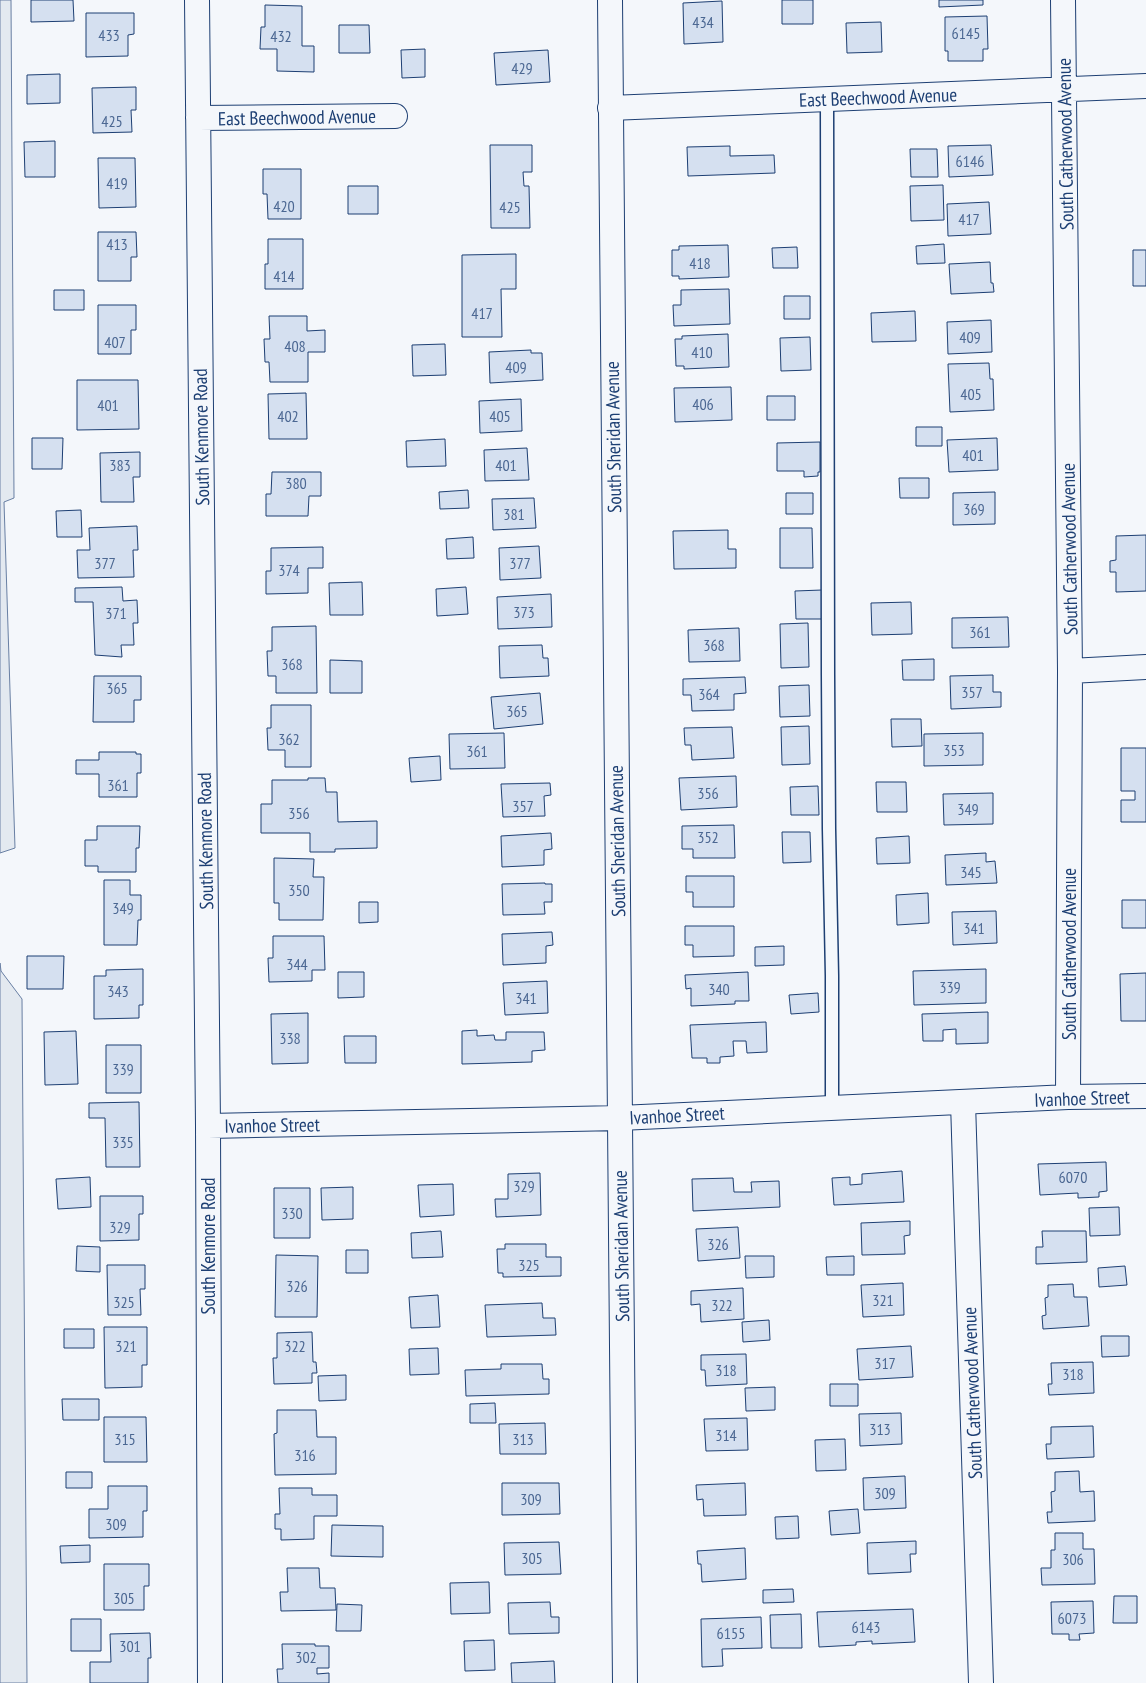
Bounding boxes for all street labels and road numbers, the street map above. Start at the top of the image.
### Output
street label: South Catherwood Avenue [1051,58,1079,230]
street label: East Beechwood Avenue [799,82,958,112]
street label: East Beechwood Avenue [218,104,376,130]
street label: South Sheridan Avenue [600,361,626,513]
street label: South Kenmore Road [188,368,214,506]
street label: South Catherwood Avenue [1055,463,1083,635]
street label: South Sheridan Avenue [604,765,630,917]
street label: South Kenmore Road [192,772,218,910]
street label: South Catherwood Avenue [1057,868,1081,1040]
street label: Ivanhoe Street [1034,1084,1131,1112]
street label: Ivanhoe Street [629,1100,726,1129]
street label: Ivanhoe Street [224,1112,321,1138]
street label: South Sheridan Avenue [608,1170,634,1322]
street label: South Kenmore Road [196,1177,220,1315]
street label: South Catherwood Avenue [957,1306,987,1479]

